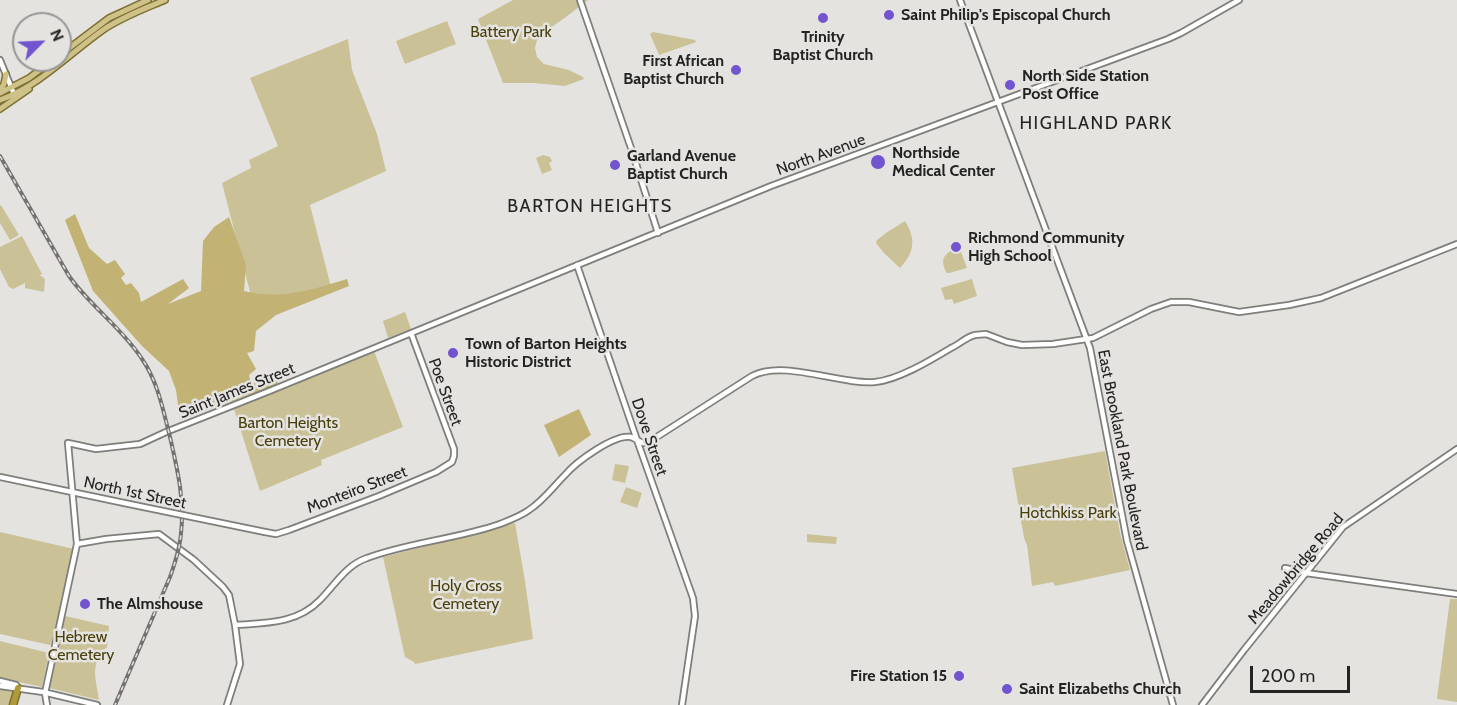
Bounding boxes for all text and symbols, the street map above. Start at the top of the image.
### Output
place label: Saint Philip's Episcopal Church [901,5,1111,25]
marker: Saint Philip's Episcopal Church [882,8,896,22]
marker: Trinity Baptist Church [816,11,830,25]
north arrow [12,12,72,72]
park label: Battery Park [470,22,552,42]
text: N [46,26,68,44]
place label: Trinity Baptist Church [773,27,873,65]
place label: First African Baptist Church [623,51,724,89]
marker: First African Baptist Church [729,63,743,77]
place label: North Side Station Post Office [1022,66,1149,104]
marker: North Side Station Post Office [1003,78,1017,92]
district label: HIGHLAND PARK [1019,113,1173,135]
street label: North Avenue [774,130,868,180]
place label: Northside Medical Center [892,143,995,181]
place label: Garland Avenue Baptist Church [627,146,736,184]
marker: Northside Medical Center [869,153,887,171]
marker: Garland Avenue Baptist Church [608,158,622,172]
district label: BARTON HEIGHTS [507,196,673,218]
place label: Richmond Community High School [968,228,1124,266]
marker: Richmond Community High School [949,240,963,254]
place label: Town of Barton Heights Historic District [465,334,627,372]
marker: Town of Barton Heights Historic District [446,346,460,360]
street label: East Brookland Park Boulevard [1093,348,1151,552]
street label: Poe Street [424,356,466,428]
street label: Saint James Street [176,359,298,423]
street label: Dove Street [627,396,671,478]
park label: Barton Heights Cemetery [238,413,338,451]
street label: Monteiro Street [304,462,410,518]
street label: North 1st Street [82,473,188,513]
park label: Hotchkiss Park [1019,503,1117,523]
street label: Meadowbridge Road [1244,510,1348,628]
park label: Holy Cross Cemetery [430,576,502,614]
place label: The Almshouse [97,594,203,614]
marker: The Almshouse [78,597,92,611]
park label: Hebrew Cemetery [48,627,114,665]
scale bar [1253,654,1354,692]
text: 200 m [1261,665,1315,687]
place label: Fire Station 15 [850,666,947,686]
marker: Fire Station 15 [952,669,966,683]
place label: Saint Elizabeths Church [1019,679,1181,699]
marker: Saint Elizabeths Church [1000,682,1014,696]

